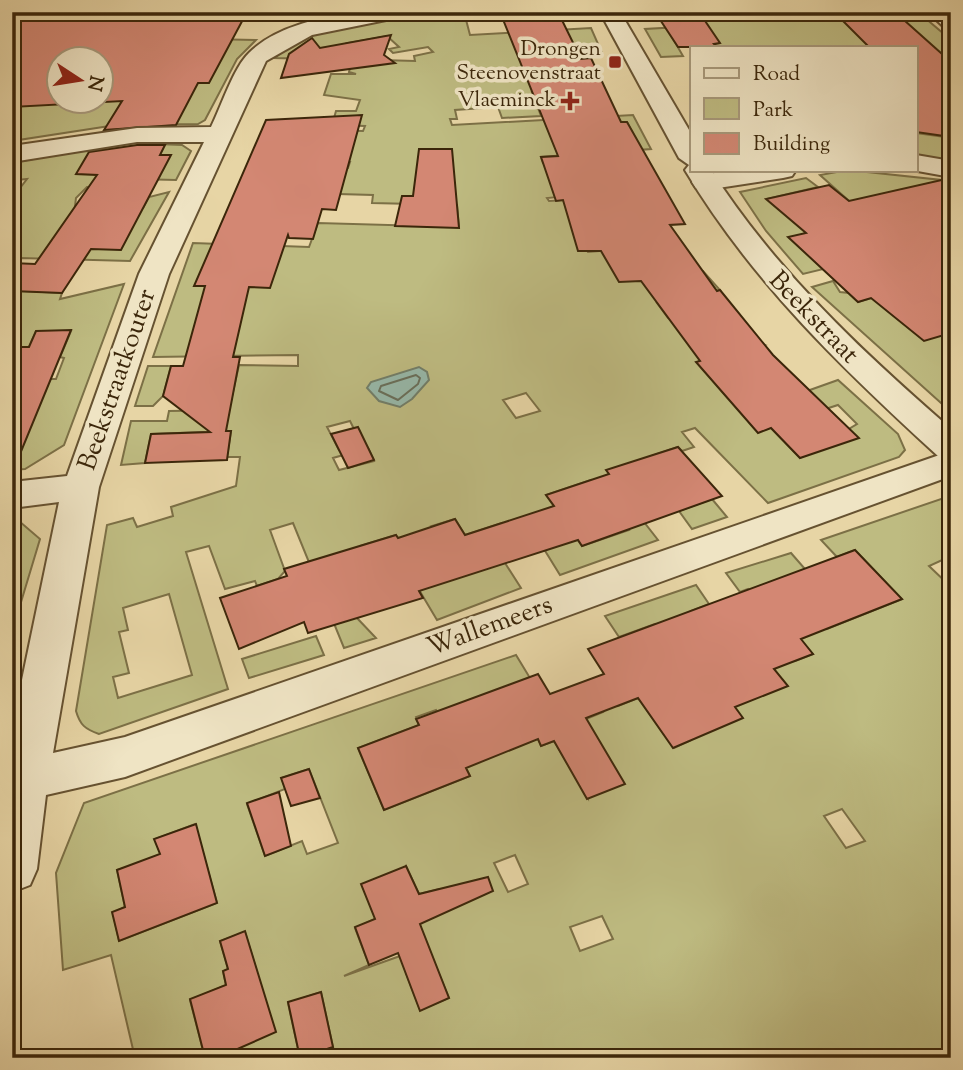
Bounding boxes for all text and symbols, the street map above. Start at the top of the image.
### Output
place label: Drongen Steenovenstraat [456,35,601,89]
north arrow [46,46,116,116]
legend [690,46,918,172]
marker: Drongen Steenovenstraat [607,54,623,70]
text: Road [753,60,800,90]
text: N [79,73,109,93]
place label: Vlaeminck [458,86,557,116]
marker: Vlaeminck [562,93,578,109]
text: Park [753,96,794,126]
text: Building [753,130,830,160]
street label: Beekstraat [759,263,867,373]
street label: Beekstraatkouter [70,284,166,476]
street label: Wallemeers [422,587,558,667]

